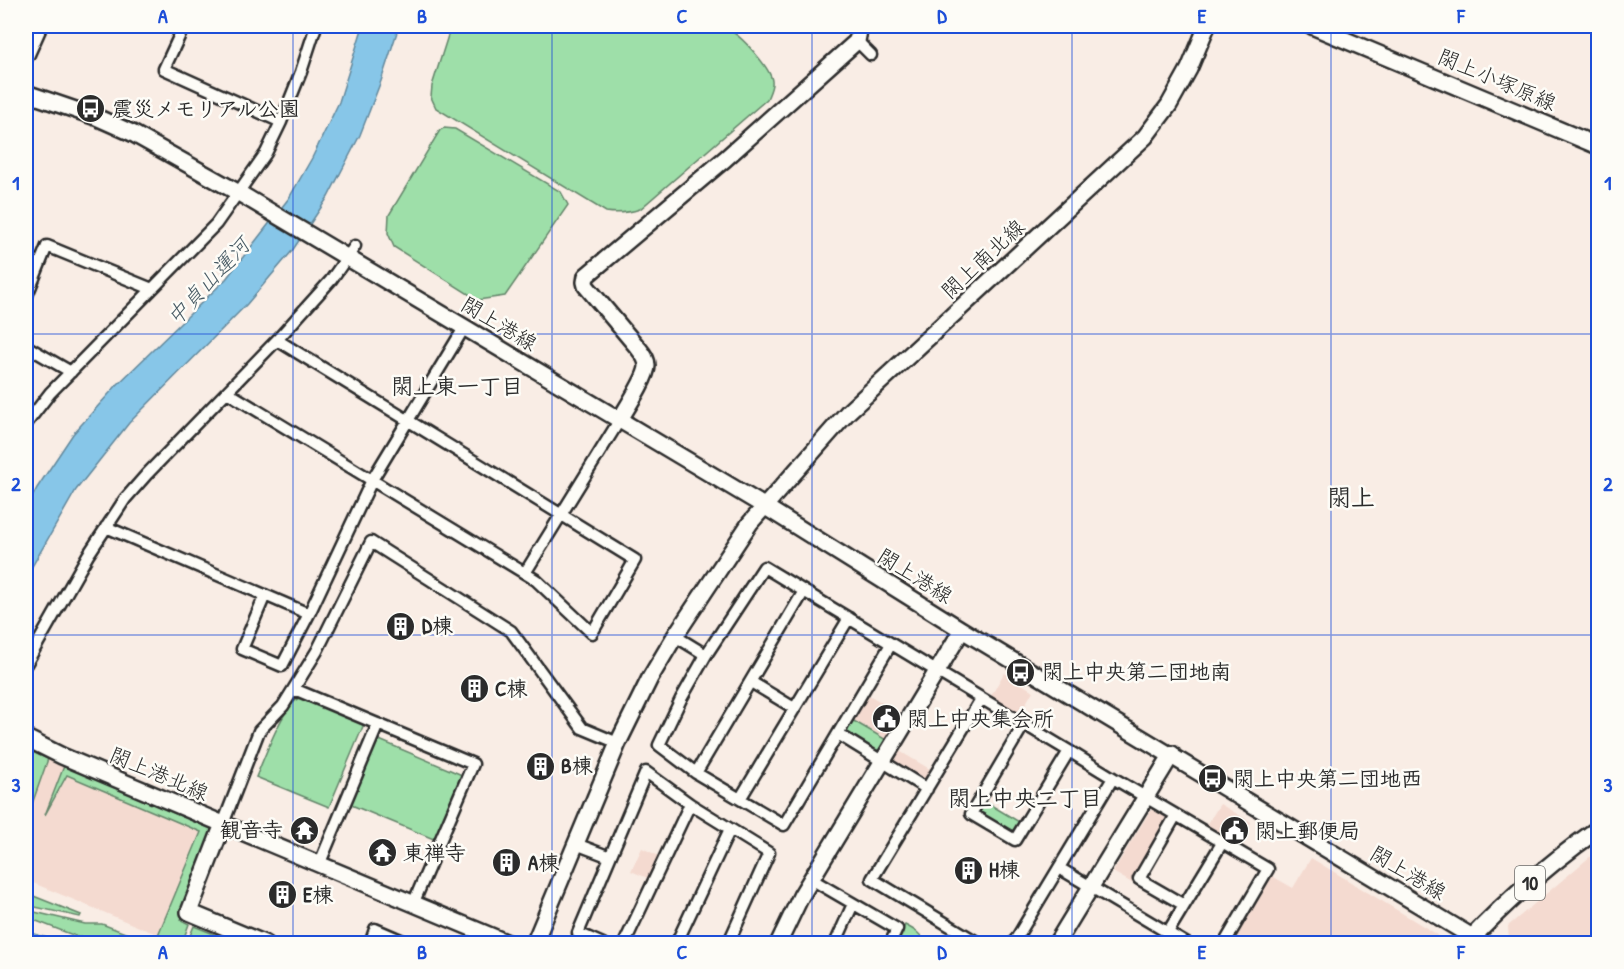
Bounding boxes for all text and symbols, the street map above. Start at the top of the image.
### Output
text: A [158,2,168,29]
text: B [417,2,427,29]
text: C [677,2,688,29]
text: D [937,2,947,29]
text: E [1198,2,1207,29]
text: F [1456,2,1466,29]
street label: 閖上小塚原線 [1434,42,1561,118]
bus stop icon: 震災メモリアル公園 [75,93,107,125]
place label: 震災メモリアル公園 [112,94,300,123]
text: 1 [12,169,20,196]
text: 1 [1604,169,1612,196]
street label: 閖上南北線 [934,212,1031,305]
water label: 中貞山運河 [160,228,259,331]
street label: 閖上港線 [456,290,543,358]
district label: 閖上東一丁目 [391,371,523,401]
text: 2 [11,470,21,497]
text: 2 [1603,470,1613,497]
district label: 閖上 [1327,481,1375,513]
street label: 閖上港線 [872,541,959,610]
building icon: D棟 [385,610,417,642]
place label: D棟 [422,611,453,640]
bus stop icon: 閖上中央第二団地南 [1005,656,1037,688]
place label: 閖上中央第二団地南 [1042,657,1231,686]
building icon: C棟 [458,673,490,705]
place label: C棟 [495,674,528,703]
public building icon: 閖上中央集会所 [870,703,902,735]
place label: 閖上中央集会所 [907,704,1054,733]
street label: 閖上港北線 [105,740,213,807]
building icon: B棟 [524,750,556,782]
place label: B棟 [561,751,593,780]
bus stop icon: 閖上中央第二団地西 [1196,763,1228,795]
place label: 閖上中央第二団地西 [1233,764,1422,793]
text: 3 [12,771,21,798]
text: 3 [1604,771,1613,798]
district label: 閖上中央二丁目 [948,783,1102,813]
temple icon: 観音寺 [288,814,320,846]
place label: 観音寺 [220,815,283,844]
public building icon: 閖上郵便局 [1218,815,1250,847]
place label: 閖上郵便局 [1255,816,1360,845]
temple icon: 東禅寺 [366,837,398,869]
place label: 東禅寺 [403,838,466,867]
street label: 閖上港線 [1365,839,1452,907]
building icon: A棟 [491,847,523,879]
place label: A棟 [528,848,559,877]
building icon: H棟 [952,854,984,886]
place label: H棟 [989,855,1020,884]
road number: 10 [1515,866,1545,900]
building icon: E棟 [266,879,298,911]
place label: E棟 [303,880,333,909]
text: A [158,938,168,965]
text: B [417,938,427,965]
text: C [677,938,688,965]
text: D [937,938,947,965]
text: E [1198,938,1207,965]
text: F [1456,938,1466,965]

